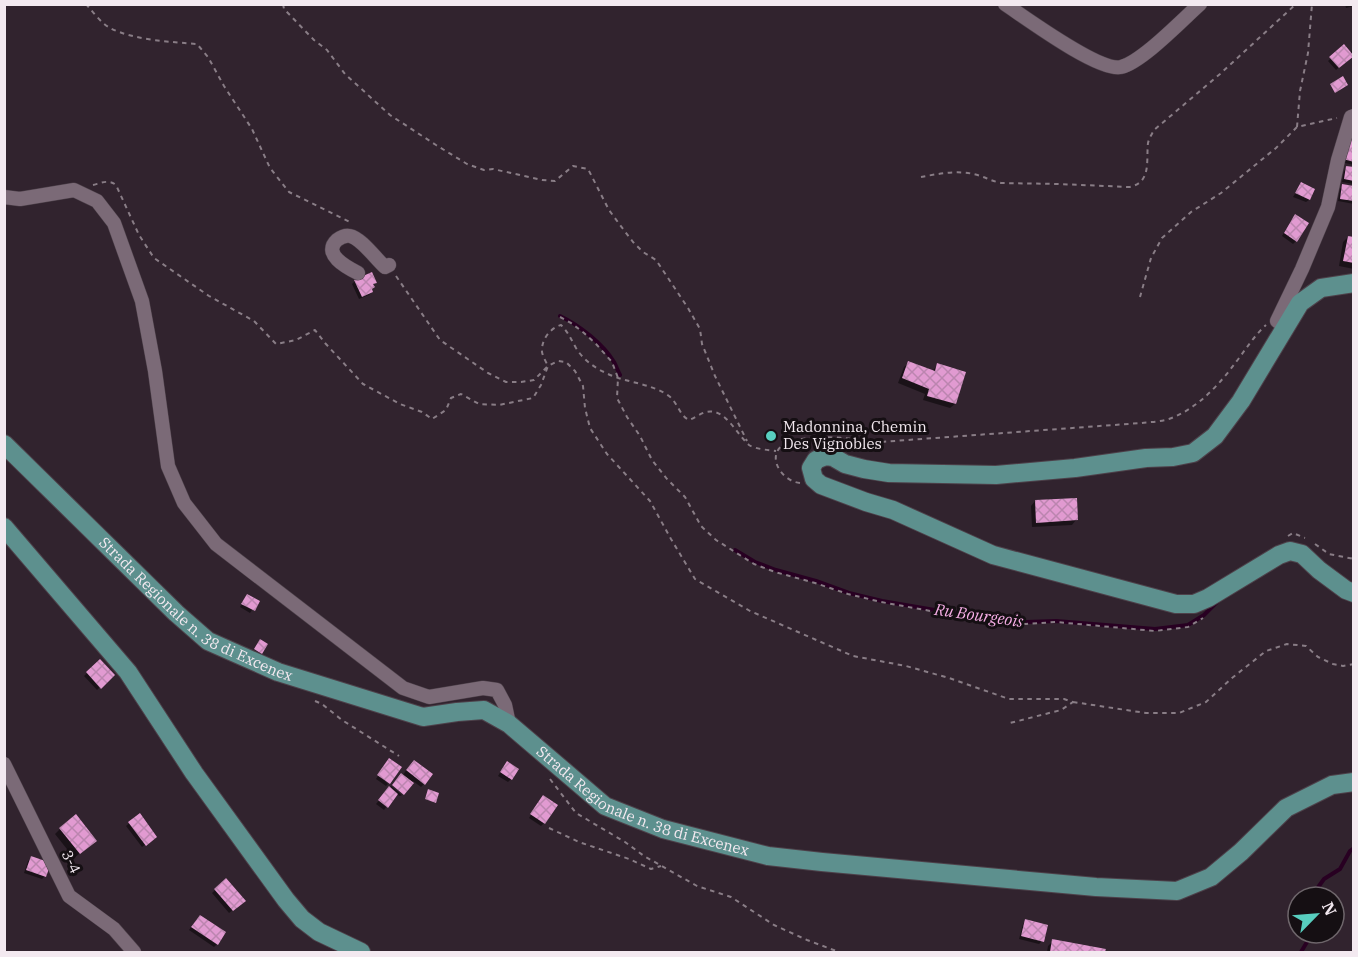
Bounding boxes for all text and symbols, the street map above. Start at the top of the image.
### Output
place label: Madonnina, Chemin Des Vignobles [783,417,927,453]
marker: Madonnina, Chemin Des Vignobles [764,429,778,443]
street label: Strada Regionale n. 38 di Excenex [95,533,295,685]
water label: Ru Bourgeois [932,599,1025,631]
street label: Strada Regionale n. 38 di Excenex [533,742,751,860]
street label: 3-4 [58,847,85,877]
north arrow [1286,885,1346,945]
text: N [1318,899,1341,919]

